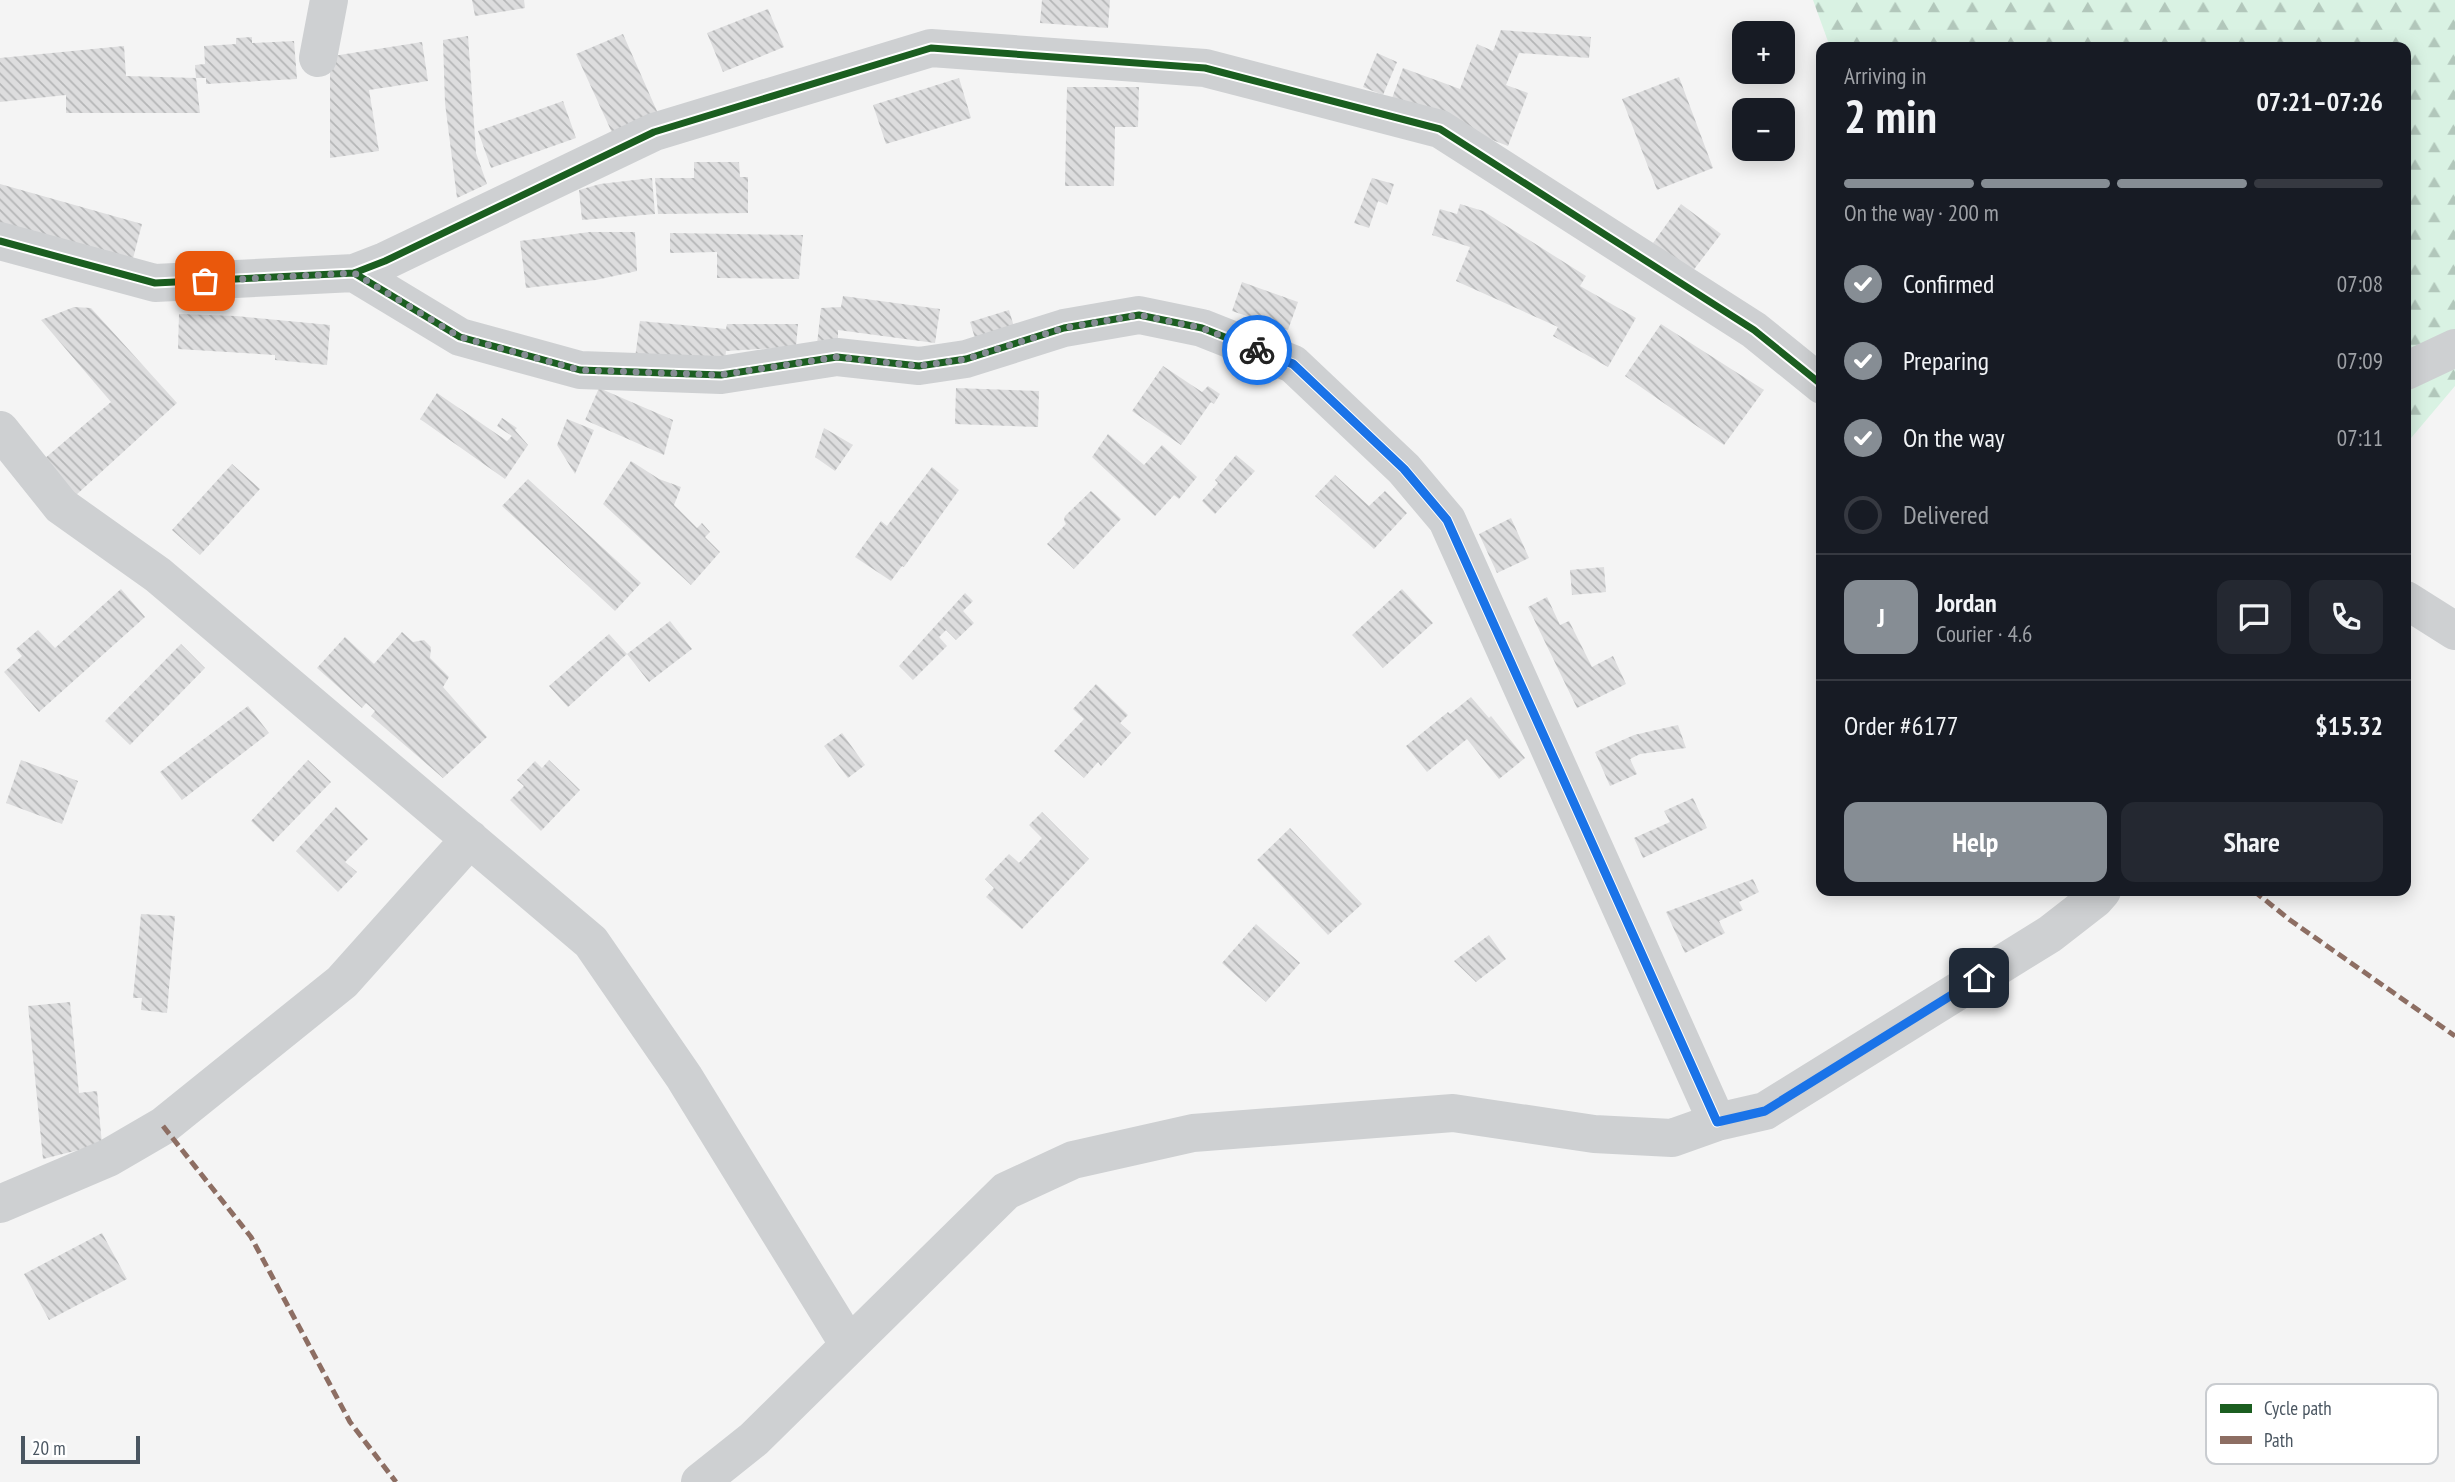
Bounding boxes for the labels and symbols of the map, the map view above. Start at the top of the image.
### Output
pin [175,251,235,311]
courier [1222,315,1292,385]
pin [1949,948,2009,1008]
legend [2206,1384,2438,1464]
text: Cycle path [2264,1396,2332,1420]
text: Path [2264,1428,2293,1452]
scale bar [21,1433,140,1465]

